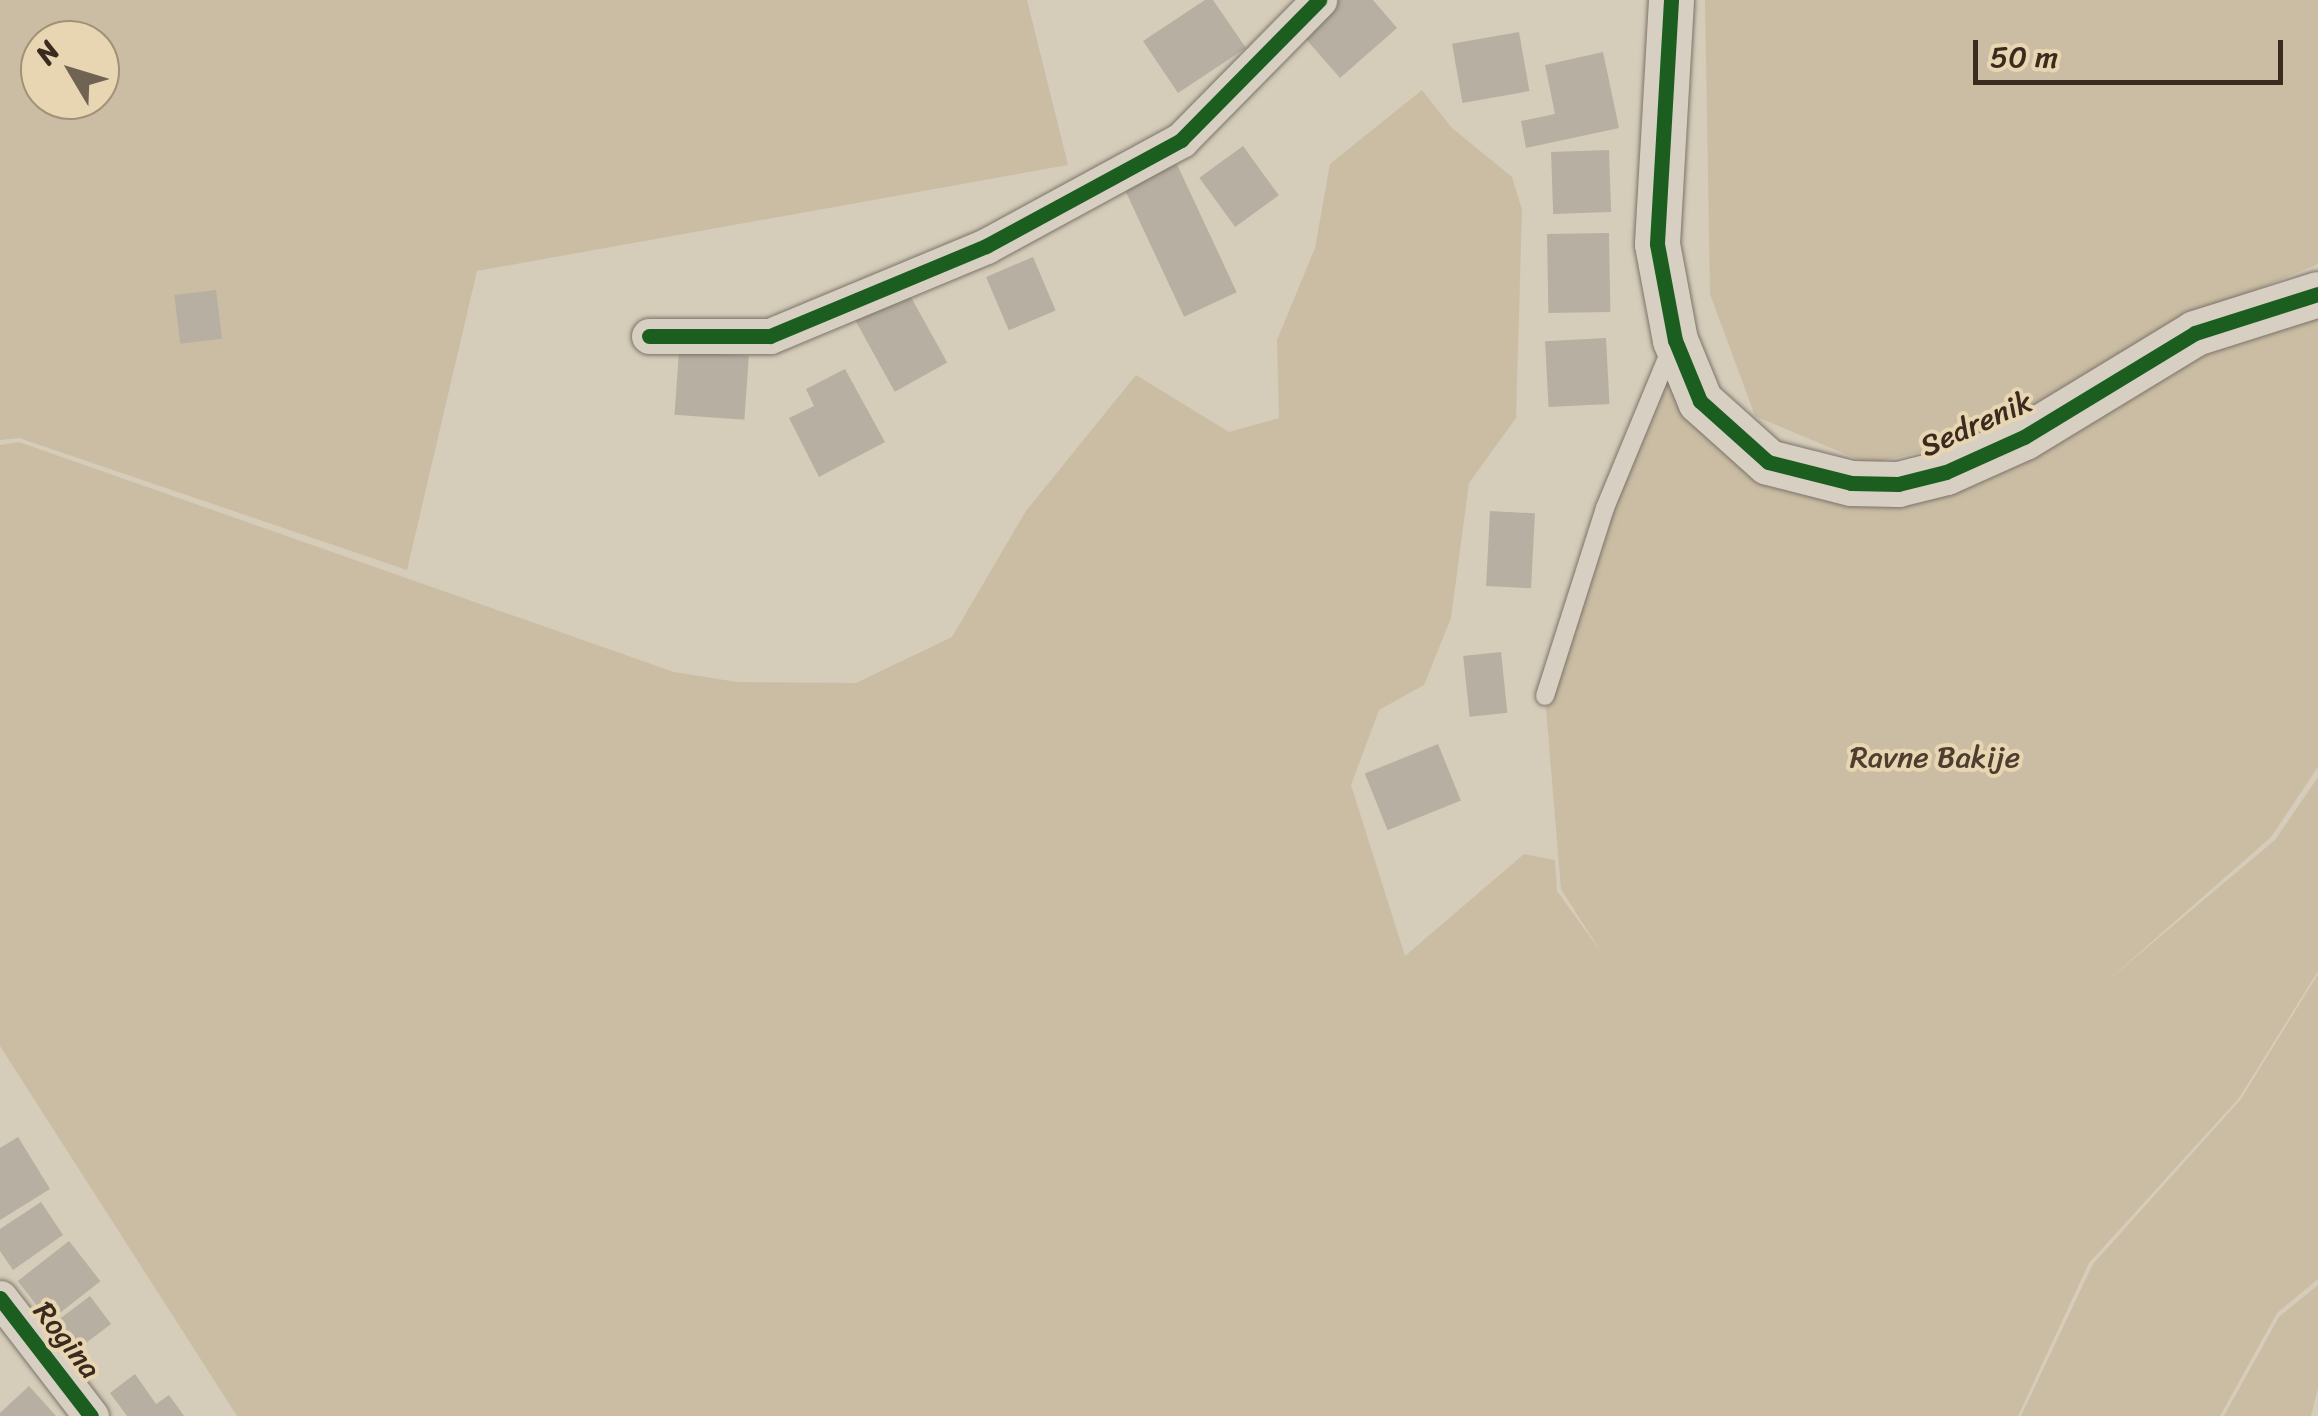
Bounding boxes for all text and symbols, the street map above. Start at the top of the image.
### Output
north arrow [20,20,120,120]
scale bar [1978,20,2288,82]
text: N [22,30,73,75]
text: 50 m [1990,30,2058,84]
street label: Sedrenik [1915,383,2037,465]
park label: Ravne Bakije [1850,739,2020,775]
street label: Rogina [26,1294,108,1386]

